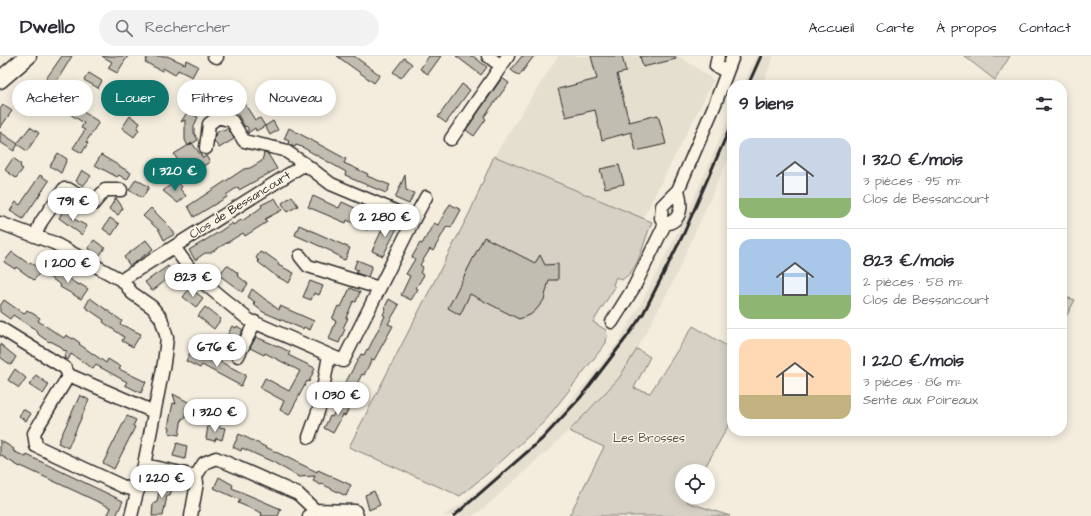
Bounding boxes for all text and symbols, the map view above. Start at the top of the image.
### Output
search box [99,10,379,46]
text: Dwello [20,14,75,41]
icon: search [113,17,135,39]
text: Rechercher [145,17,230,38]
text: Accueil [809,18,854,38]
text: Carte [876,18,914,38]
text: À propos [936,18,997,38]
text: Contact [1019,18,1071,38]
chip: Acheter [12,80,93,116]
chip: Louer [101,80,169,116]
chip: Filtres [177,80,247,116]
chip: Nouveau [255,80,336,116]
text: 9 biens [739,92,794,116]
icon: filters [1033,93,1055,115]
text: 1 320 €/mois [863,148,963,172]
icon: home [771,154,819,202]
pin: 1 320 € [138,158,212,192]
text: 1 320 € [153,162,197,180]
street label: Clos de Bessancourt [186,167,294,243]
text: 3 pièces · 95 m² [863,172,962,190]
pin: 791 € [45,188,101,222]
text: Clos de Bessancourt [863,190,989,208]
text: 791 € [57,192,89,210]
pin: 2 280 € [348,204,422,238]
text: 2 280 € [359,208,411,226]
text: 823 €/mois [863,249,954,273]
pin: 1 200 € [31,250,105,284]
text: 1 200 € [45,254,91,272]
icon: home [771,255,819,303]
pin: 823 € [165,264,221,298]
text: 823 € [174,268,212,286]
text: 2 pièces · 58 m² [863,273,964,291]
text: Clos de Bessancourt [863,291,989,309]
pin: 676 € [189,334,245,368]
text: 676 € [197,338,237,356]
text: 1 220 €/mois [863,349,964,373]
icon: home [771,355,819,403]
text: 3 pièces · 86 m² [863,373,962,391]
pin: 1 030 € [301,382,375,416]
text: 1 030 € [315,386,361,404]
text: Sente aux Poireaux [863,391,978,409]
pin: 1 320 € [178,399,252,433]
text: 1 320 € [193,403,237,421]
park label: Les Brosses [613,430,685,447]
map controls [675,464,715,504]
button: locate [675,464,715,504]
pin: 1 220 € [125,465,199,499]
text: 1 220 € [139,469,185,487]

